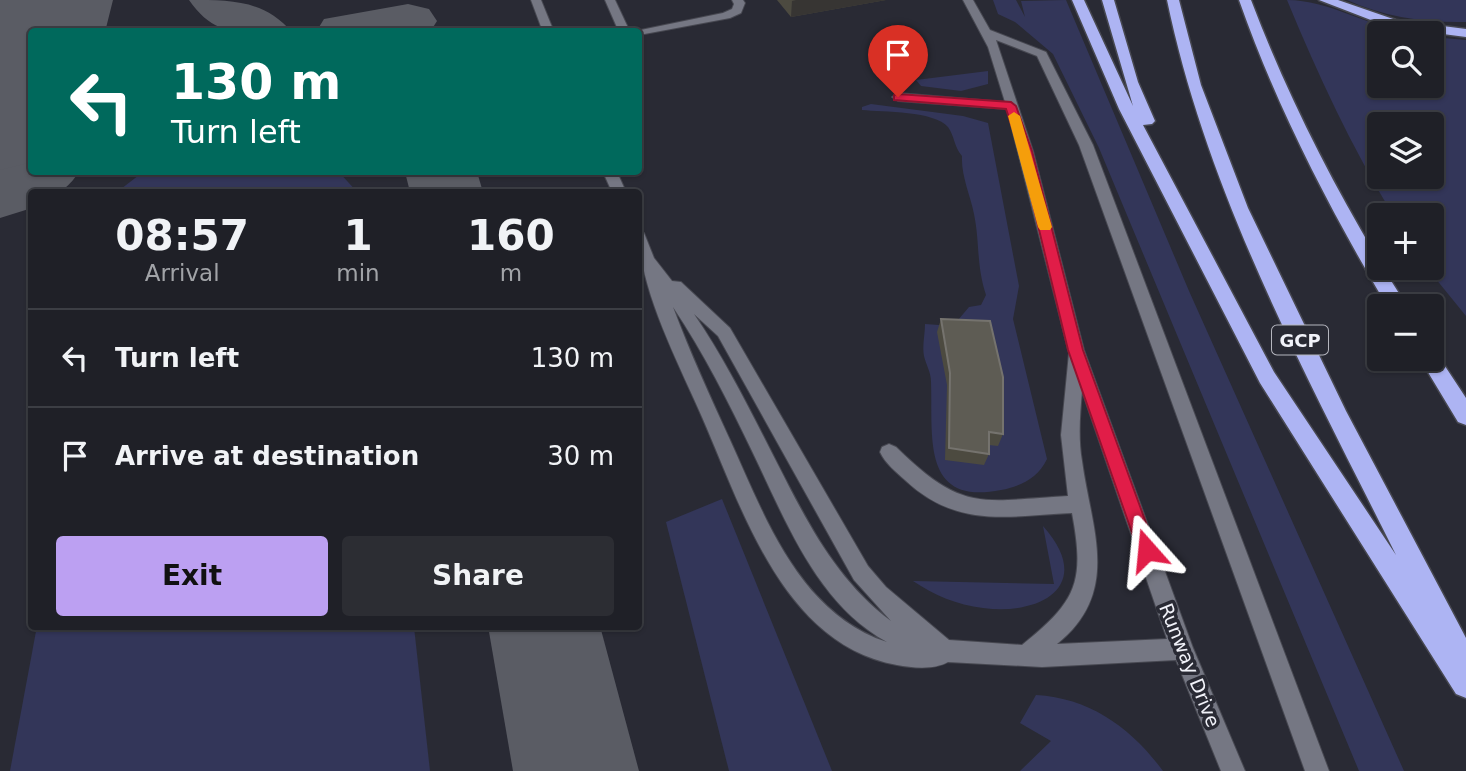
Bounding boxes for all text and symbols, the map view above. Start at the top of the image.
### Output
map controls [1367,21,1444,371]
button: search [1367,21,1444,98]
pin [868,25,928,97]
icon: arrive [879,36,917,74]
text: 130 m [171,54,341,111]
icon: left [56,56,147,147]
button: layers [1367,112,1444,189]
text: Turn left [171,113,301,151]
button: + [1367,203,1444,280]
text: 08:57 [115,211,249,260]
text: 1 [343,211,373,260]
text: 160 [467,211,555,260]
text: Arrival [145,260,220,286]
text: min [336,260,380,286]
text: m [500,260,522,286]
button: − [1367,294,1444,371]
road number: GCP [1272,326,1328,354]
icon: left [56,339,94,377]
text: Turn left [115,343,239,373]
text: 130 m [531,343,614,373]
icon: arrive [56,437,94,475]
text: Arrive at destination [115,441,419,471]
text: 30 m [547,441,614,471]
position arrow [1110,513,1184,587]
button: Exit [56,536,328,616]
button: Share [342,536,614,616]
street label: Runway Drive [1155,600,1225,730]

